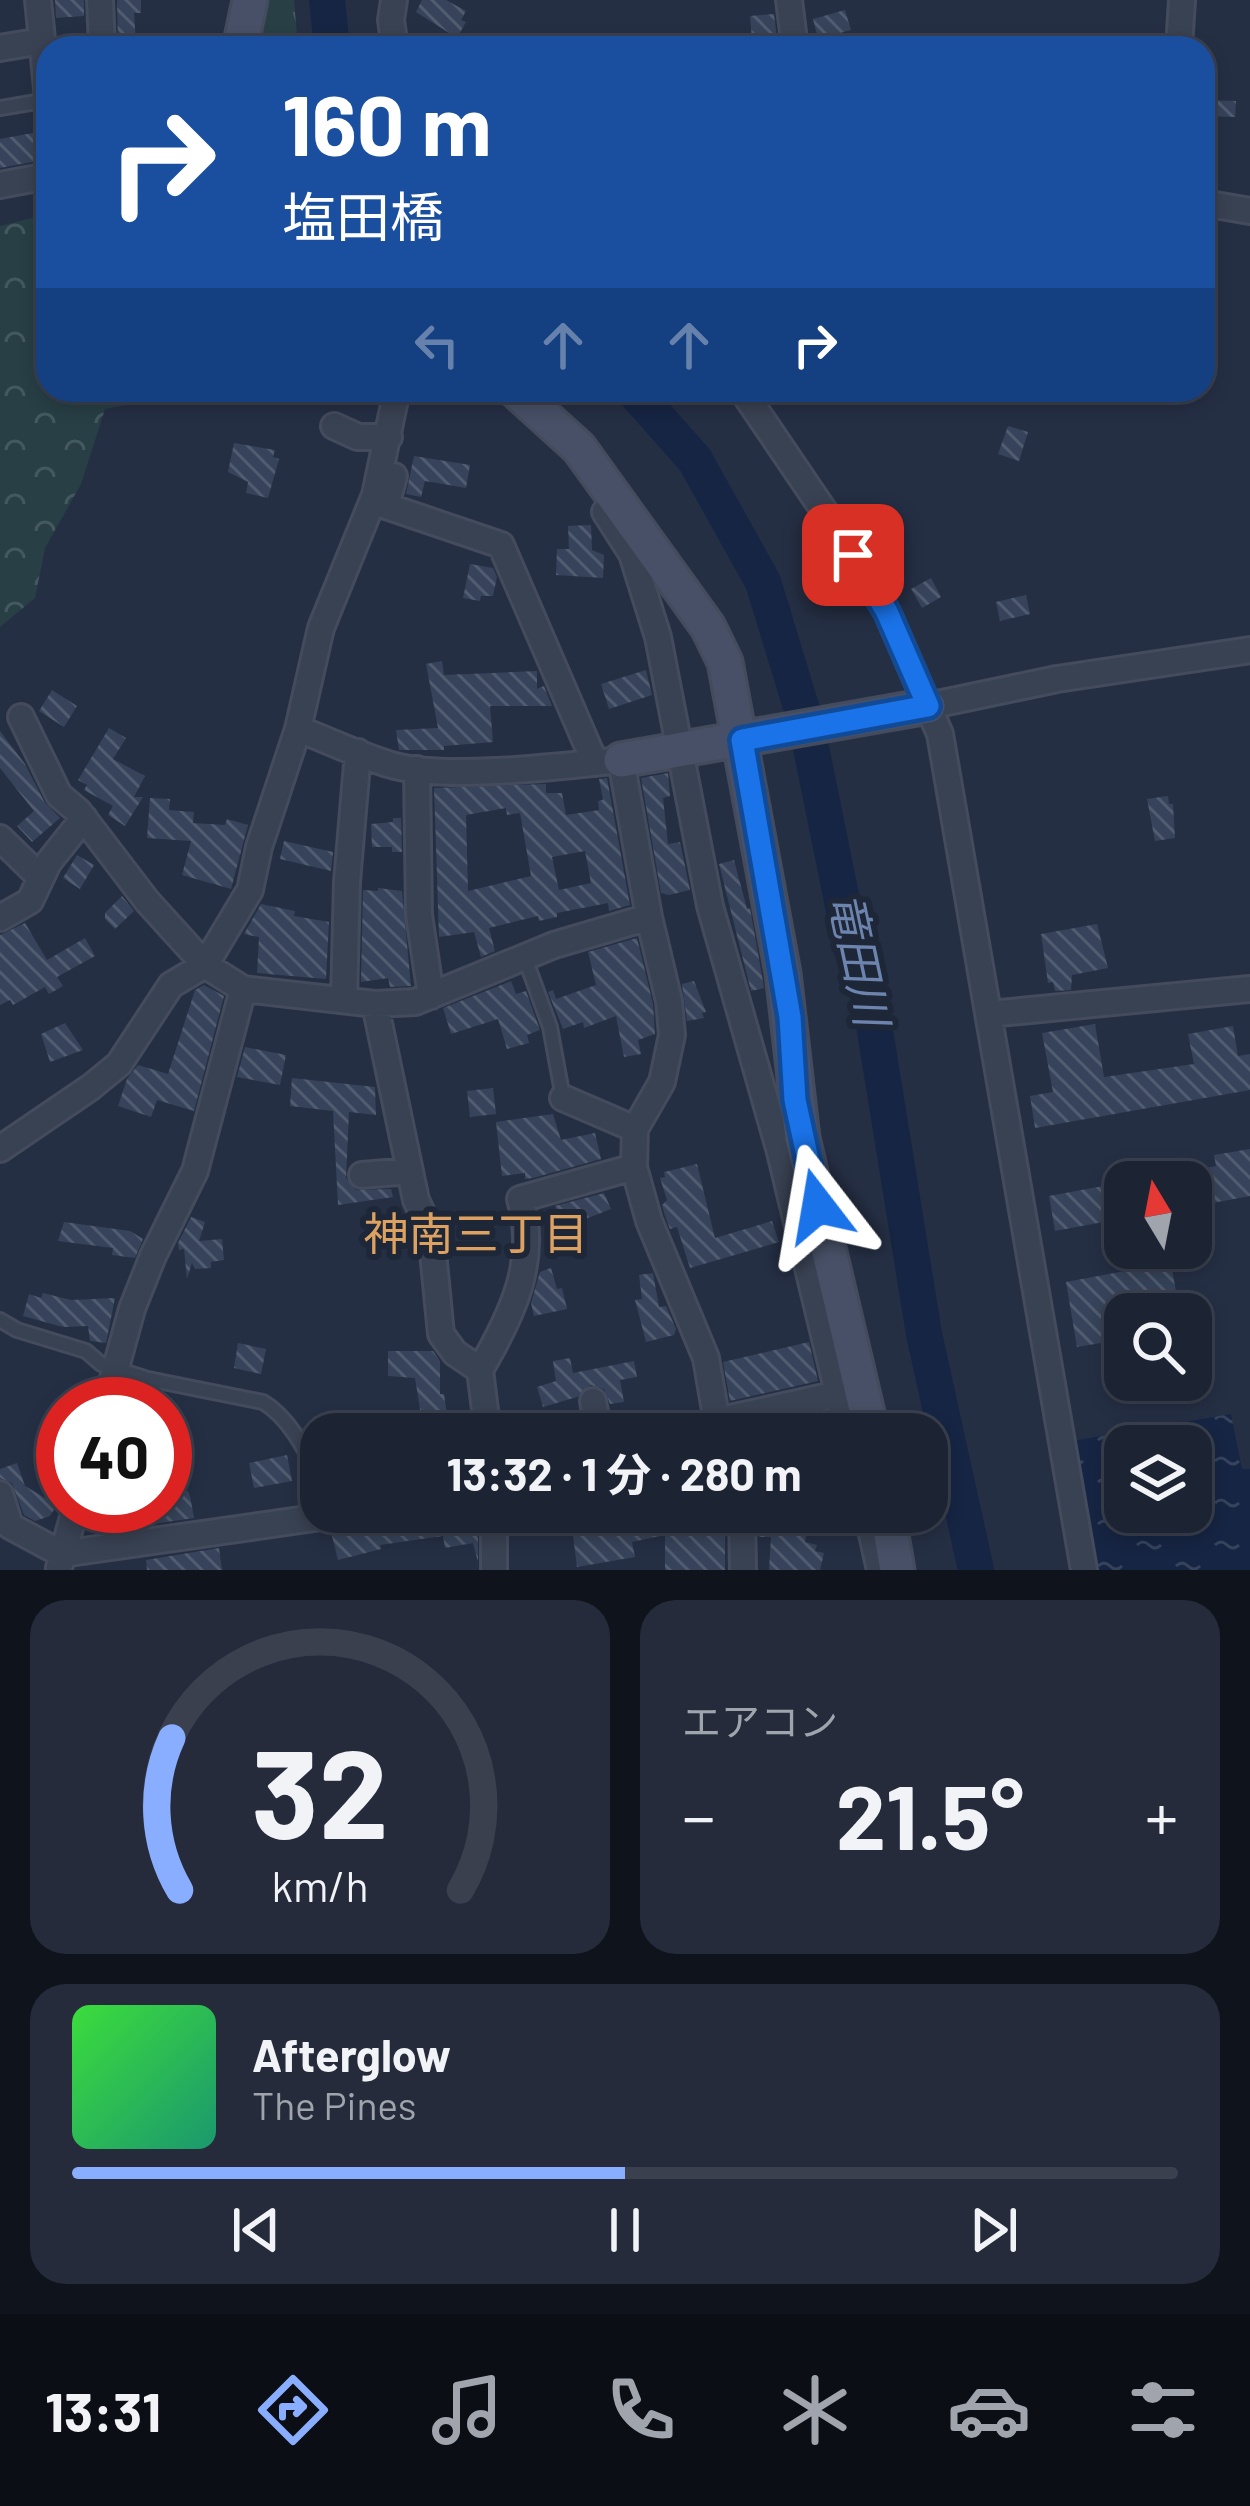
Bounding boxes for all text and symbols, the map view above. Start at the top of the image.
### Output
text: 160 m [282,72,492,173]
icon: right [84,84,240,240]
text: 塩田橋 [282,183,444,248]
icon: left [404,312,470,378]
icon: ahead [530,312,596,378]
icon: ahead [656,312,722,378]
icon: right [782,312,848,378]
pin [802,504,904,606]
icon: arrive [820,522,886,588]
water label: 竜田川 [821,887,902,1034]
position arrow [755,1143,881,1269]
north arrow [1104,1161,1212,1269]
map controls [1104,1161,1212,1533]
district label: 神南三丁目 [363,1205,589,1259]
button: search [1104,1293,1212,1401]
speed limit sign: 40 [36,1377,192,1533]
button: layers [1104,1425,1212,1533]
text: 13:32 · 1 分 · 280 m [447,1446,801,1500]
text: エアコン [682,1697,838,1744]
text: 32 [251,1714,389,1864]
text: 21.5° [836,1760,1024,1868]
text: − [682,1775,715,1854]
text: + [1145,1775,1178,1854]
text: km/h [271,1859,369,1911]
text: Afterglow [252,2027,451,2081]
text: The Pines [252,2081,417,2128]
icon: previous [223,2197,289,2263]
icon: pause [592,2197,658,2263]
icon: next [961,2197,1027,2263]
icon: directions [251,2368,335,2452]
icon: music [425,2368,509,2452]
icon: phone [599,2368,683,2452]
icon: climate [773,2368,857,2452]
icon: car [947,2368,1031,2452]
icon: filters [1121,2368,1205,2452]
text: 13:31 [45,2378,161,2443]

